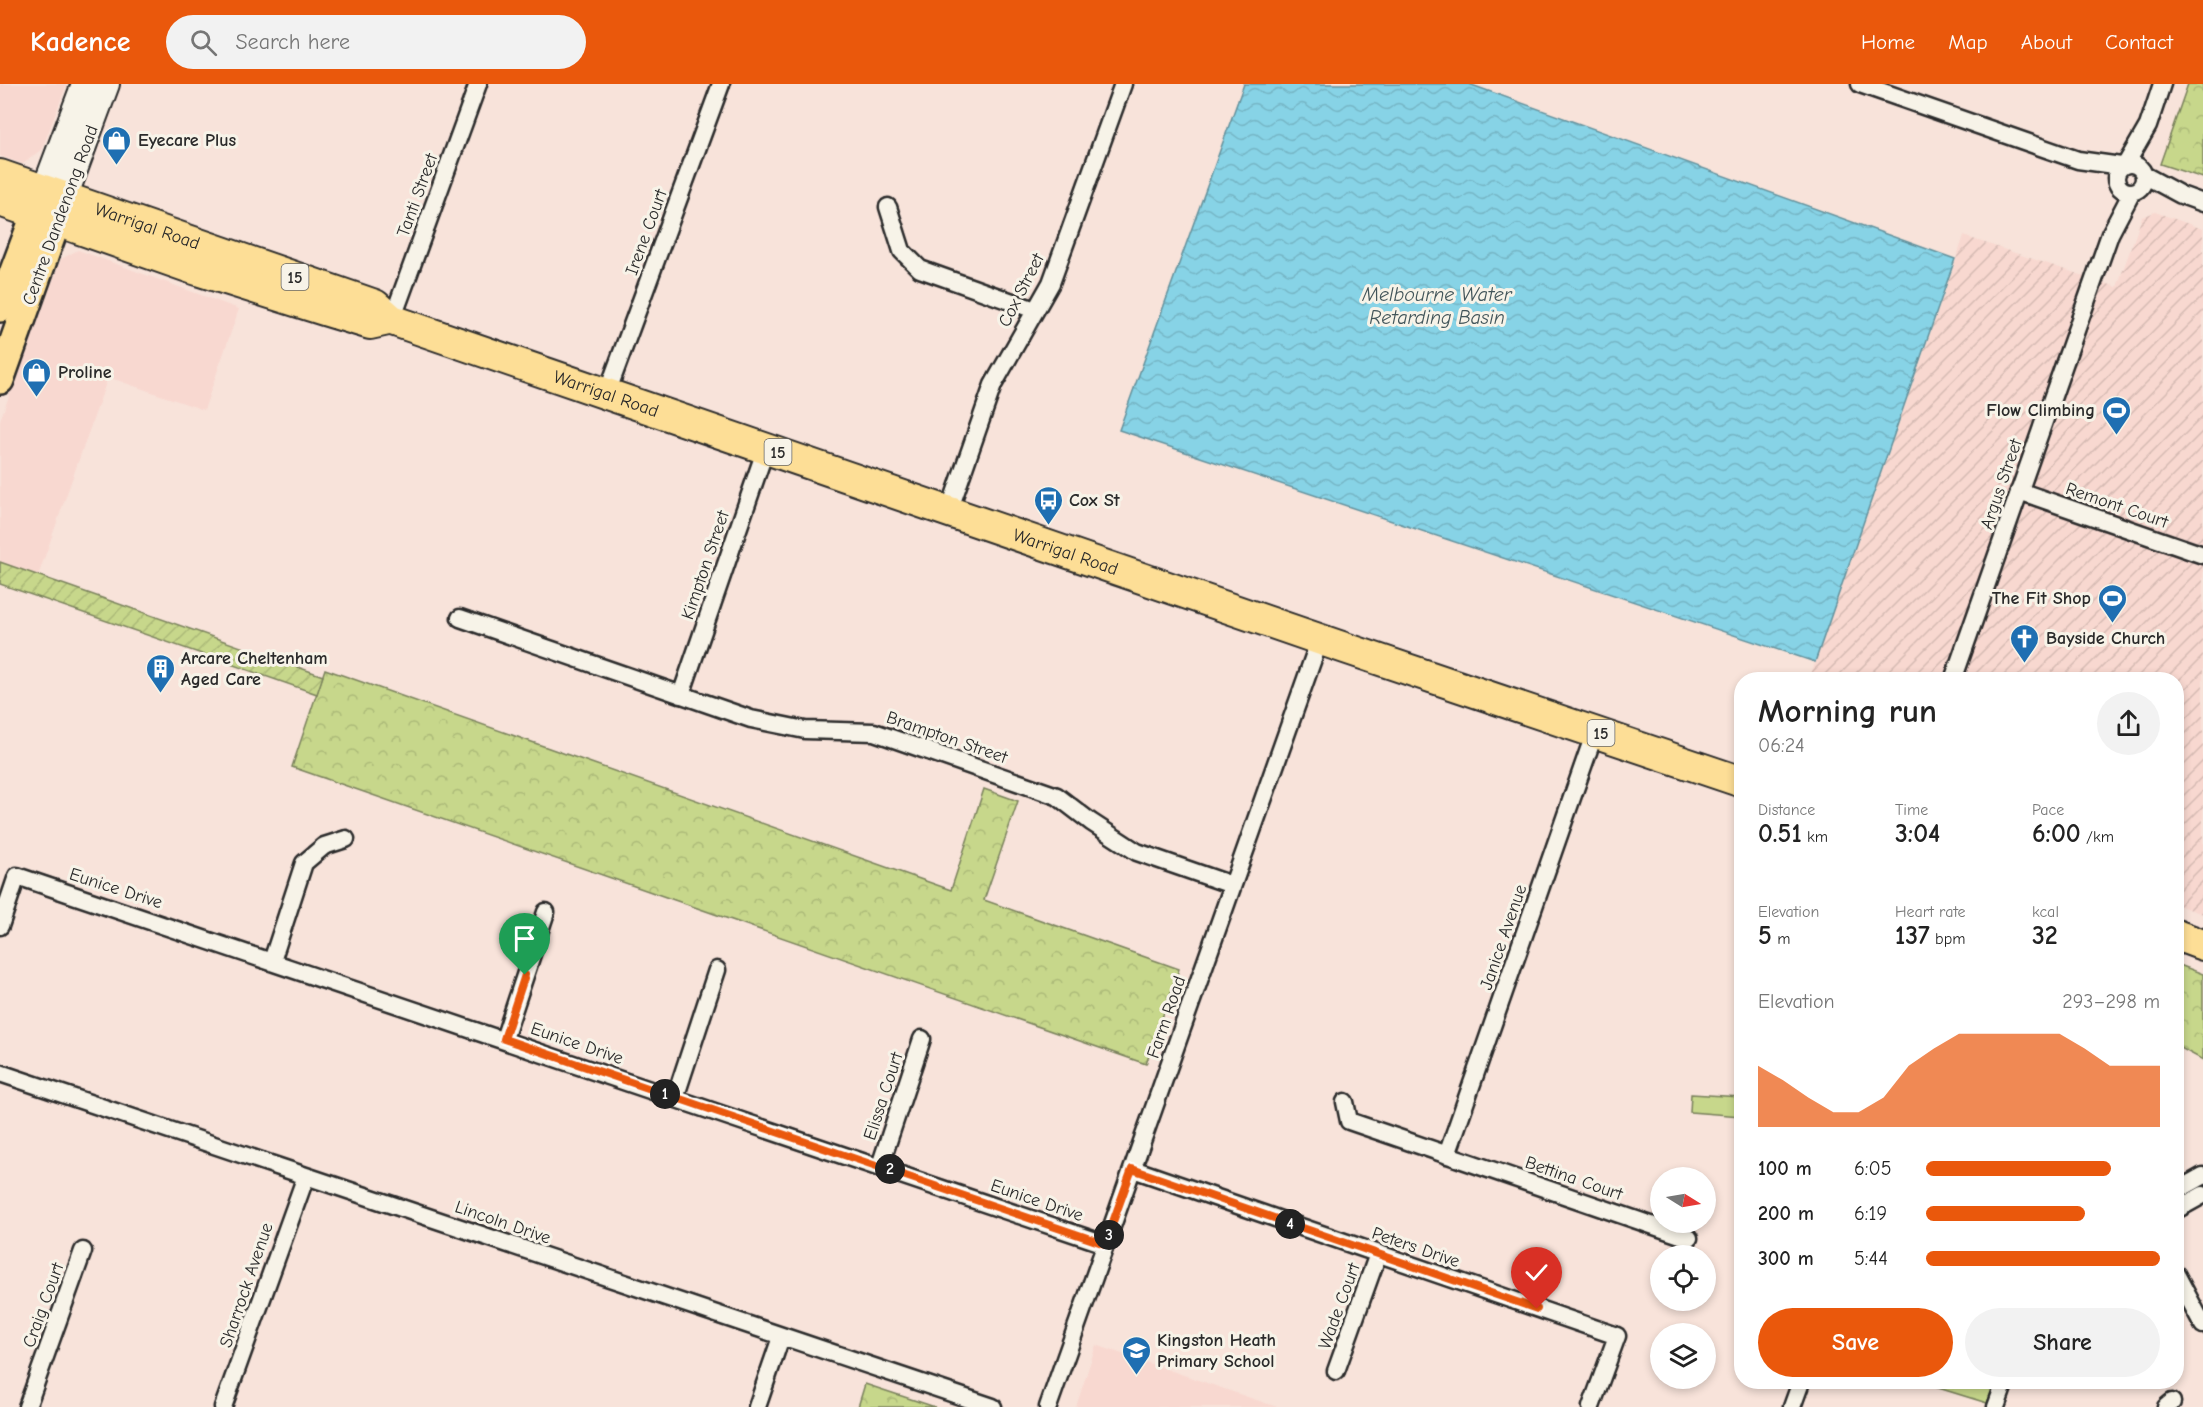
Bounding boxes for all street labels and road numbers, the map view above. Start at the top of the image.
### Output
street label: Centre Dandenong Road [18,122,103,308]
street label: Tanti Street [393,150,443,240]
street label: Irene Court [621,186,672,278]
street label: Warrigal Road [92,199,203,254]
street label: Cox Street [994,249,1049,331]
road number: 15 [282,264,308,290]
street label: Warrigal Road [551,366,661,422]
street label: Argus Street [1976,435,2027,532]
road number: 15 [764,439,792,465]
street label: Remont Court [2063,478,2172,533]
street label: Kimpton Street [677,507,734,622]
street label: Warrigal Road [1010,525,1121,580]
street label: Brampton Street [884,707,1011,768]
road number: 15 [1588,720,1614,746]
street label: Eunice Drive [67,864,165,913]
street label: Janice Avenue [1476,882,1531,993]
street label: Farm Road [1143,973,1190,1061]
street label: Eunice Drive [528,1018,626,1069]
street label: Elissa Court [859,1049,908,1143]
street label: Bettina Court [1522,1152,1626,1205]
street label: Eunice Drive [988,1175,1086,1226]
street label: Lincoln Drive [452,1196,553,1249]
street label: Sharrock Avenue [215,1220,278,1350]
street label: Peters Drive [1369,1223,1462,1272]
street label: Craig Court [18,1259,69,1351]
street label: Wade Court [1314,1259,1365,1352]

